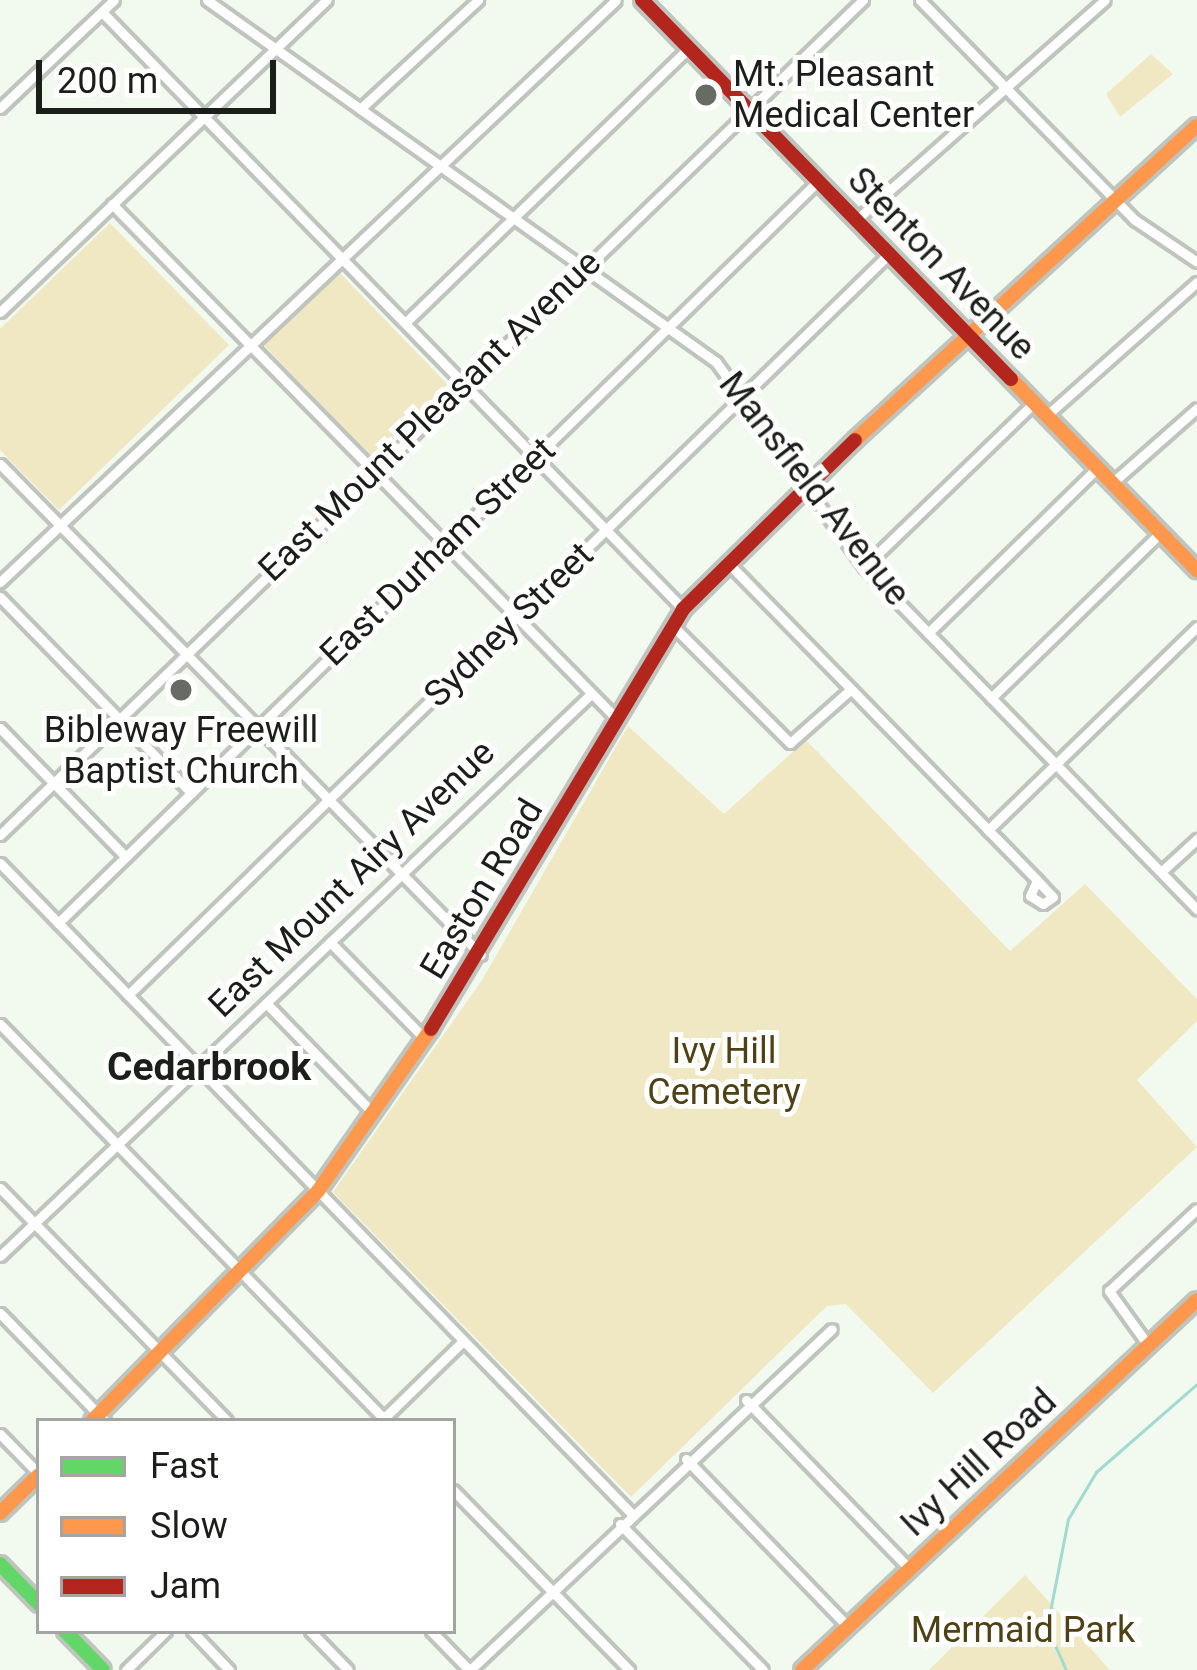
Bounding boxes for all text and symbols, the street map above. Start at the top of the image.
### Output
scale bar [42,36,282,110]
place label: Mt. Pleasant Medical Center [733,52,974,137]
text: 200 m [57,60,158,102]
marker: Mt. Pleasant Medical Center [690,79,722,111]
street label: Stenton Avenue [838,159,1044,369]
street label: East Mount Pleasant Avenue [250,241,610,591]
street label: Mansfield Avenue [709,364,919,614]
street label: East Durham Street [312,429,564,675]
street label: Sydney Street [416,534,602,716]
marker: Bibleway Freewill Baptist Church [168,677,194,703]
place label: Bibleway Freewill Baptist Church [44,708,318,793]
street label: East Mount Airy Avenue [200,731,504,1027]
street label: Easton Road [411,791,553,987]
park label: Ivy Hill Cemetery [647,1029,801,1114]
district label: Cedarbrook [107,1044,311,1090]
street label: Ivy Hill Road [892,1380,1066,1546]
legend [36,1418,456,1634]
text: Fast [150,1445,219,1487]
text: Slow [150,1505,228,1547]
text: Jam [150,1565,221,1607]
park label: Mermaid Park [911,1609,1135,1653]

